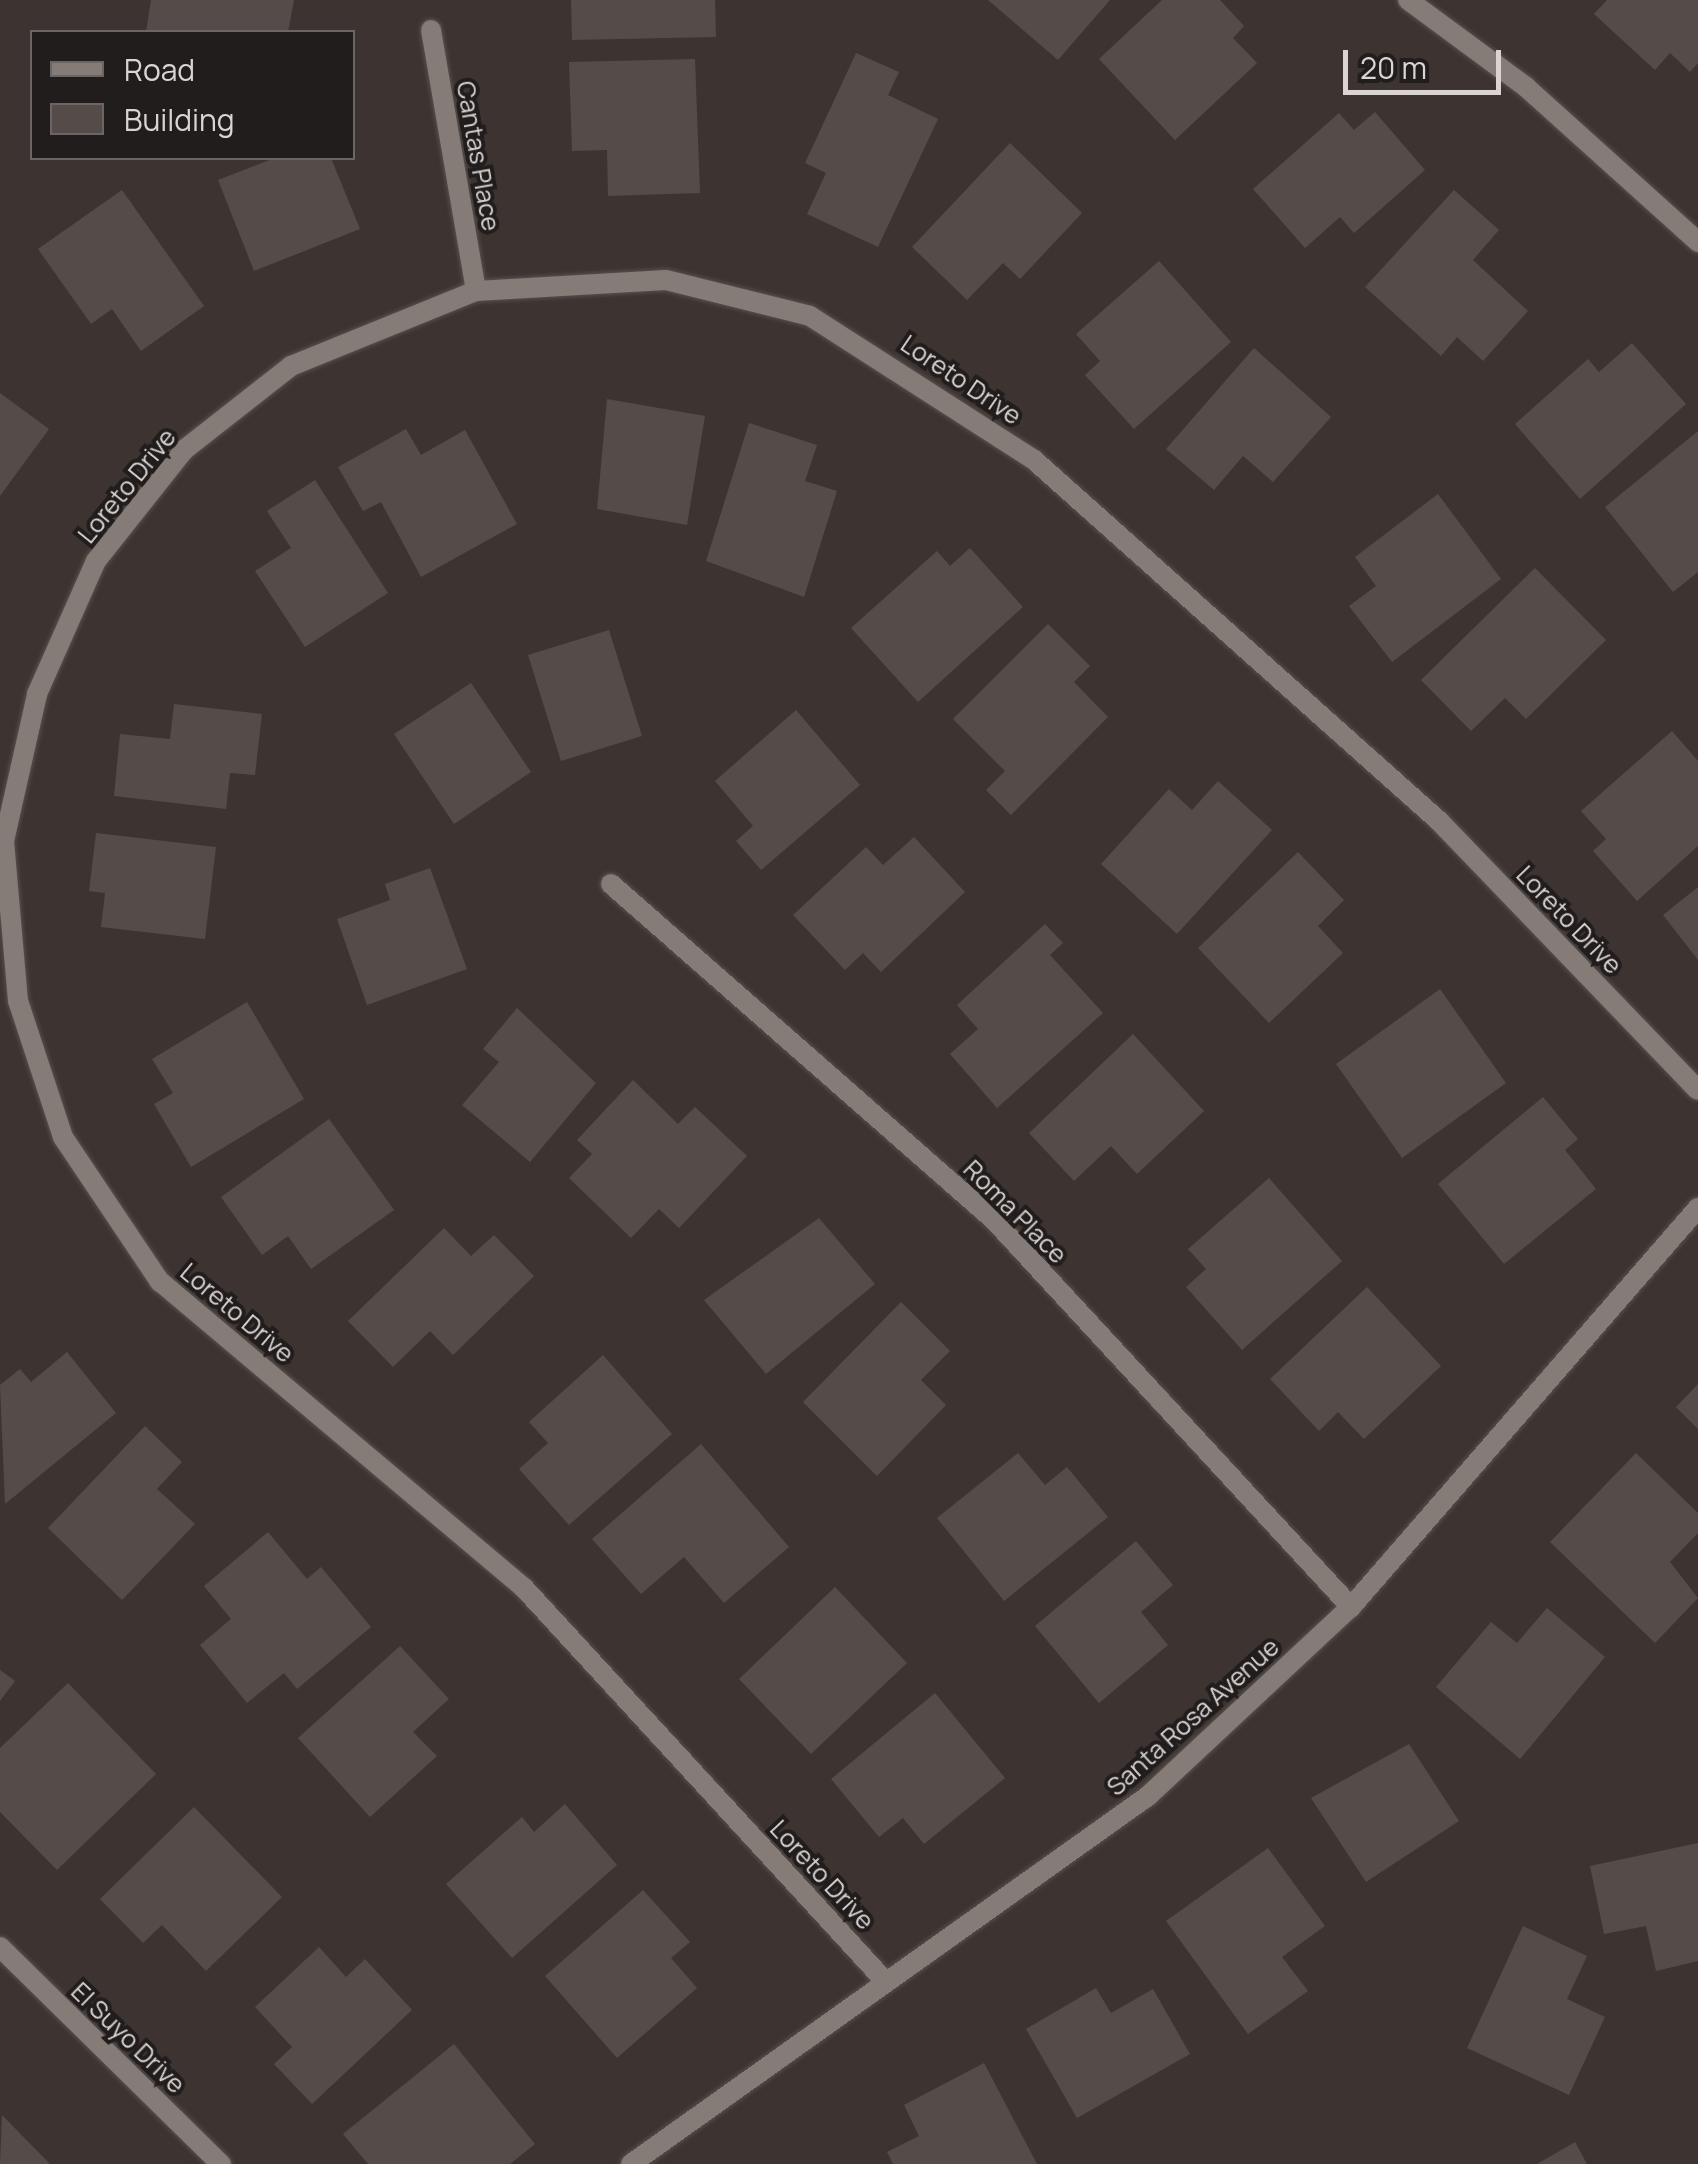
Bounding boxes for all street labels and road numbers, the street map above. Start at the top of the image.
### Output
street label: Cantas Place [450,79,506,233]
street label: Loreto Drive [895,329,1027,431]
street label: Loreto Drive [72,423,182,549]
street label: Loreto Drive [1510,860,1628,980]
street label: Roma Place [957,1154,1073,1270]
street label: Loreto Drive [174,1257,300,1369]
street label: Santa Rosa Avenue [1101,1632,1285,1802]
street label: Loreto Drive [764,1814,880,1936]
street label: El Suyo Drive [65,1976,191,2100]

